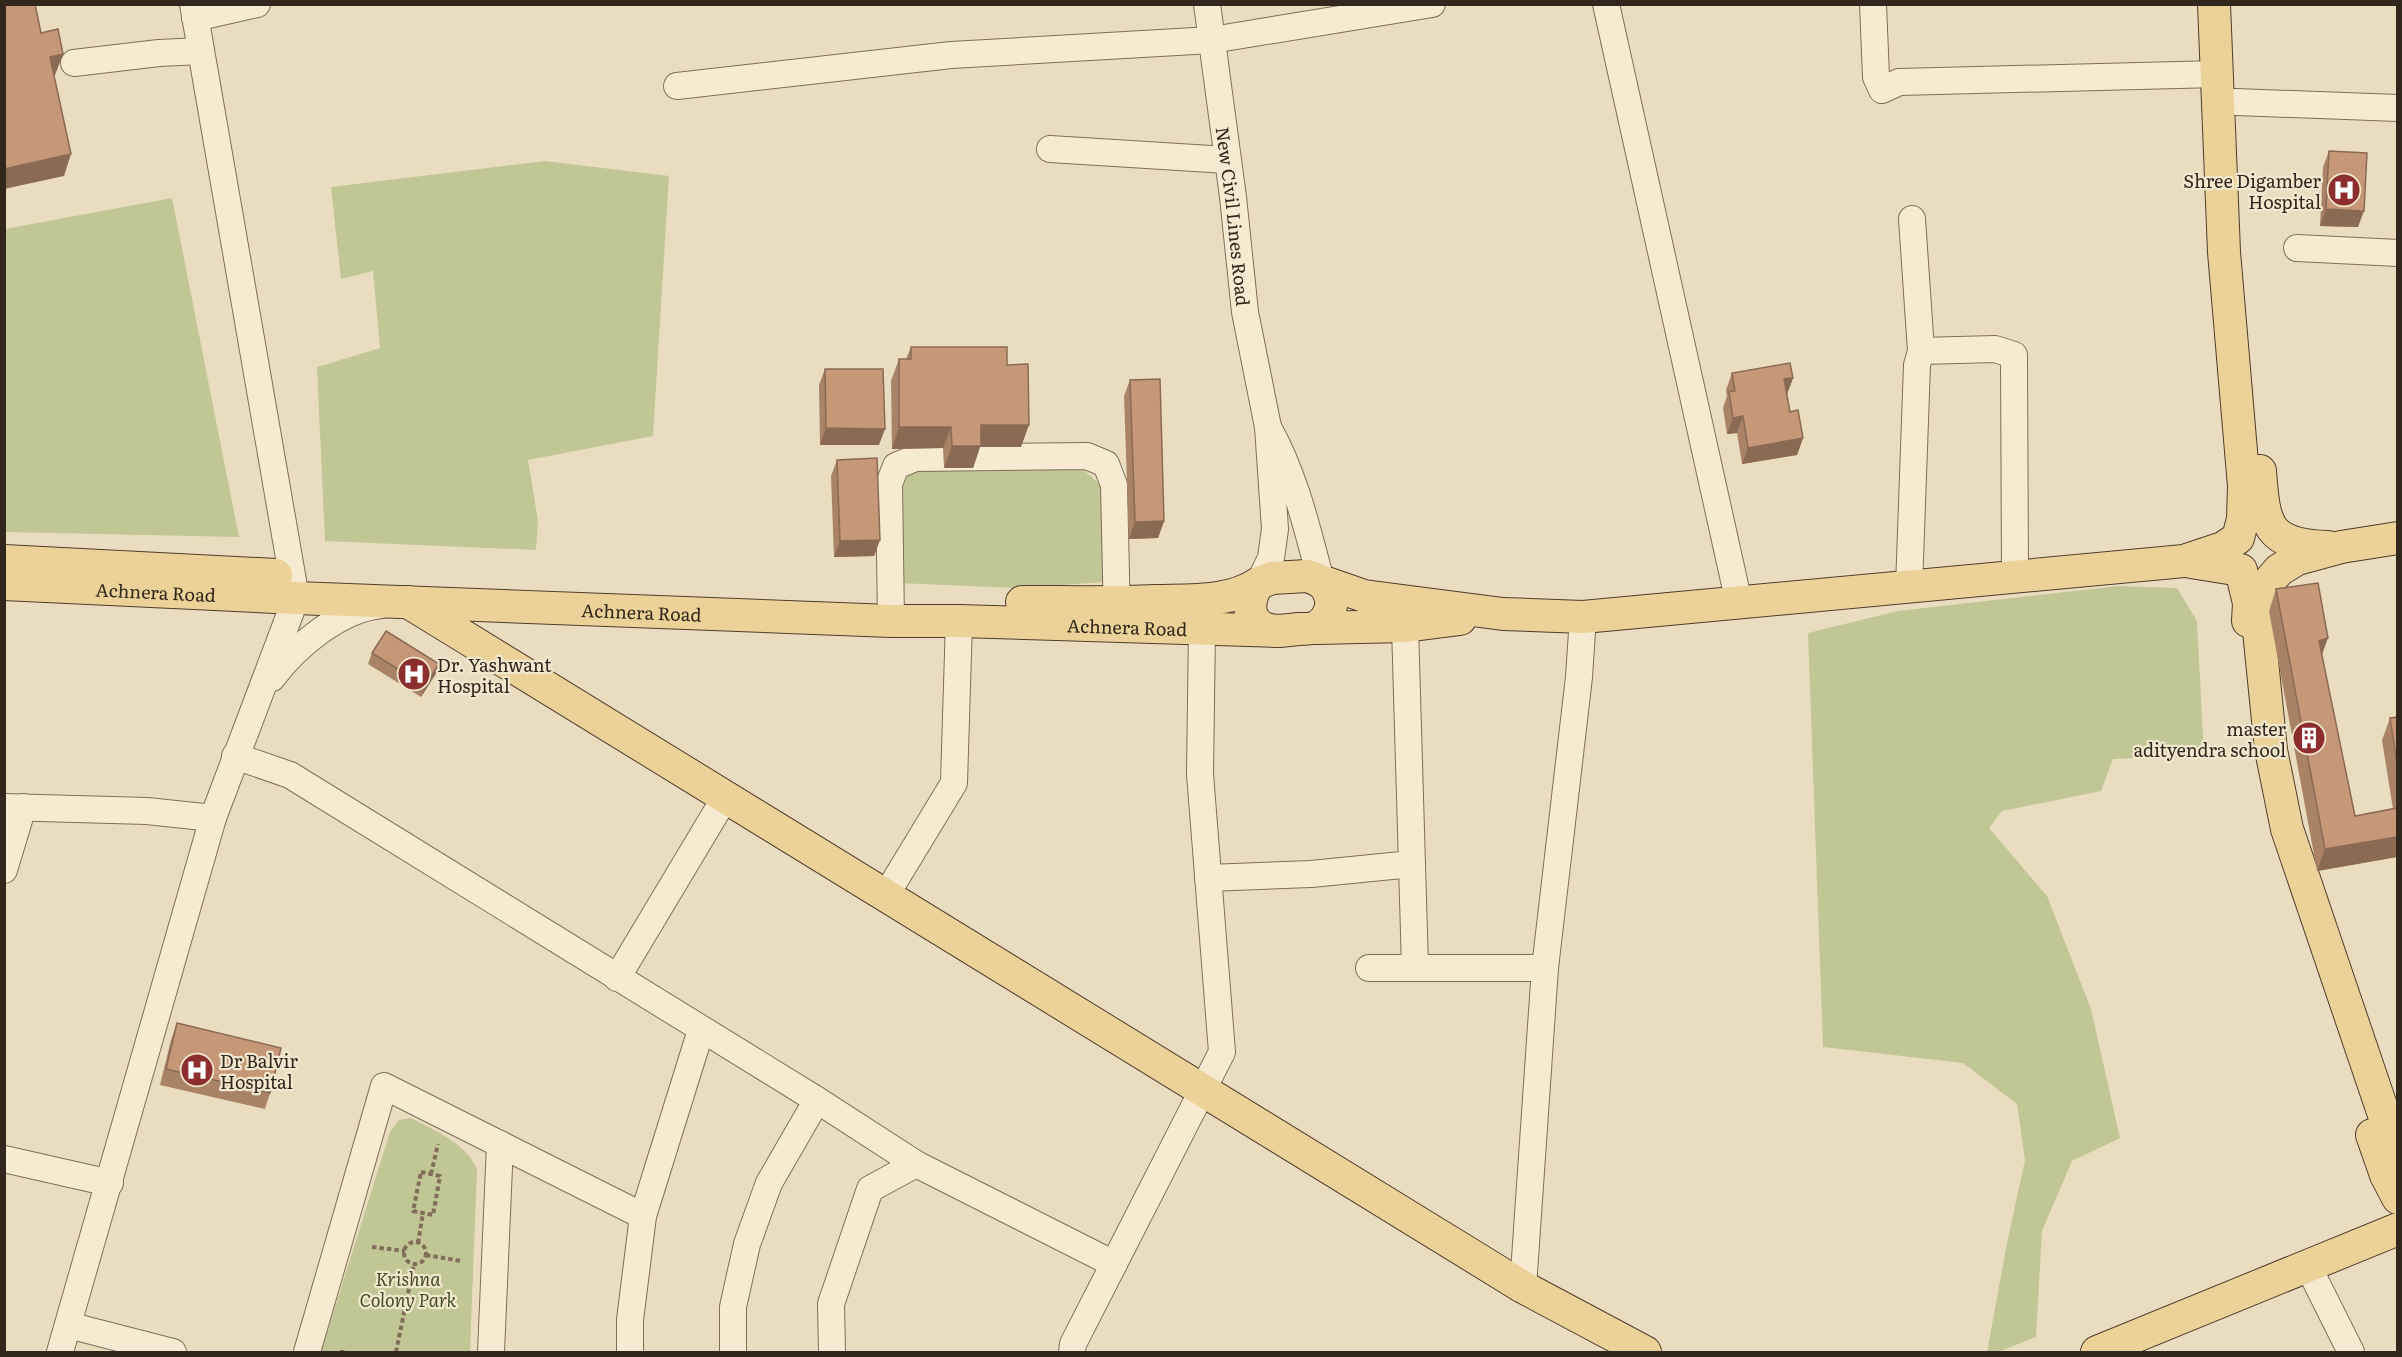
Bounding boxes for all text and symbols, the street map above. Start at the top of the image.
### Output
street label: New Civil Lines Road [1210,125,1258,307]
place label: Shree Digamber Hospital [2183,167,2321,215]
hospital icon: Shree Digamber Hospital [2326,172,2362,208]
street label: Achnera Road [95,575,217,608]
street label: Achnera Road [581,596,702,627]
street label: Achnera Road [1067,611,1188,642]
place label: Dr. Yashwant Hospital [437,651,552,699]
hospital icon: Dr. Yashwant Hospital [396,656,432,692]
place label: master adityendra school [2133,715,2286,763]
building icon: master adityendra school [2291,720,2327,756]
place label: Dr Balvir Hospital [220,1047,299,1095]
hospital icon: Dr Balvir Hospital [179,1052,215,1088]
park label: Krishna Colony Park [360,1265,457,1313]

